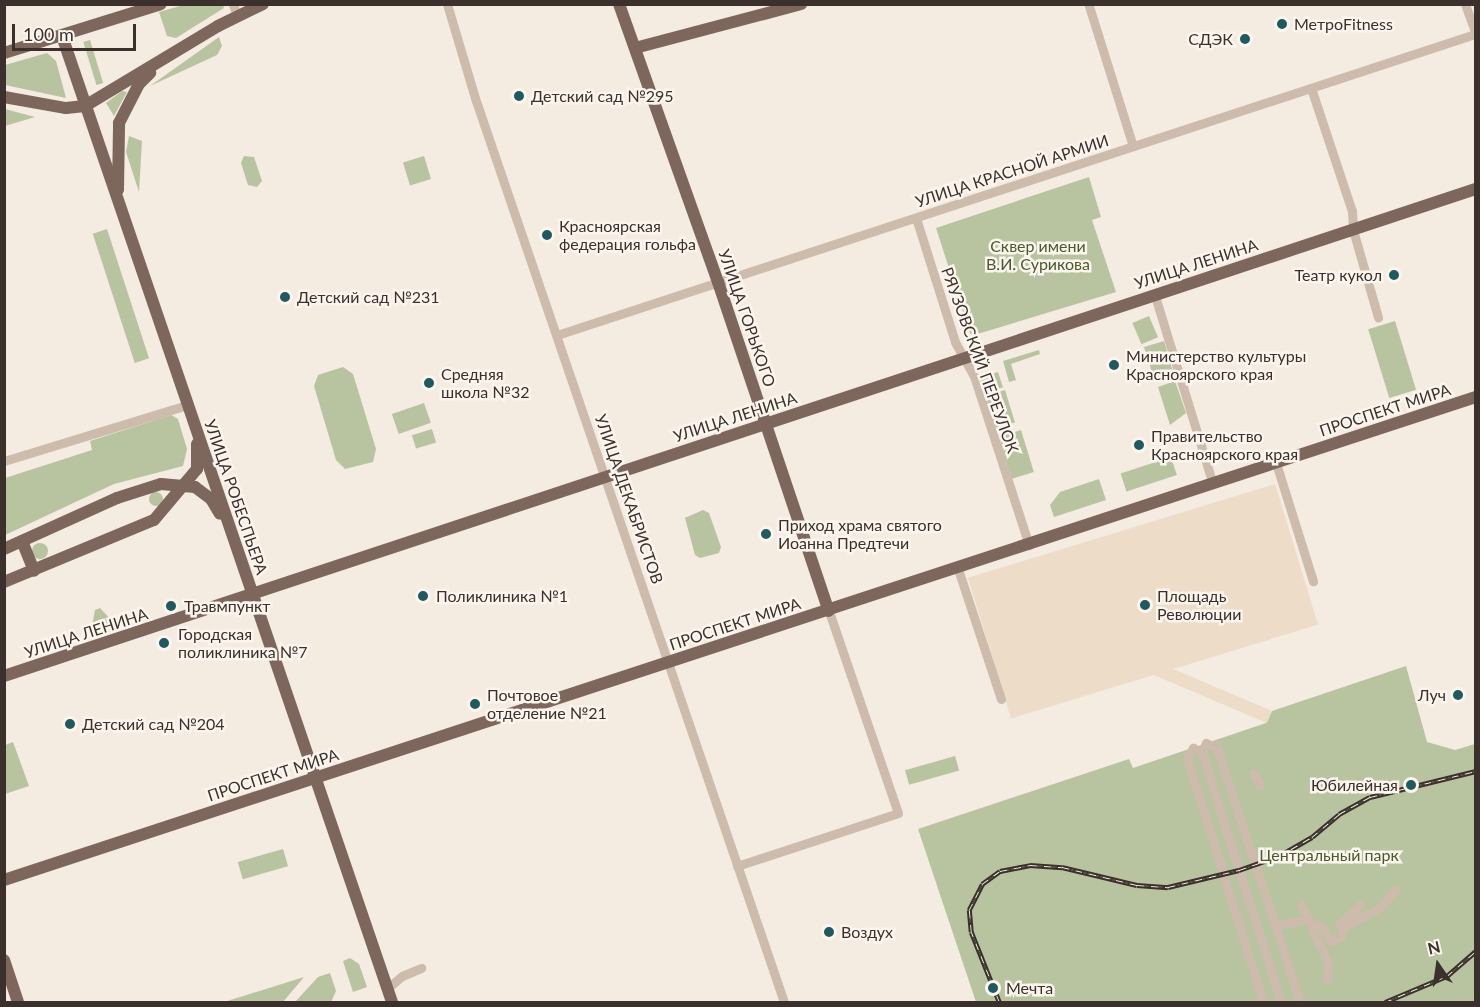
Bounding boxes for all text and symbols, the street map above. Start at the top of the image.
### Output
scale bar [15,12,140,50]
place label: МетроFitness [1294,14,1393,34]
marker: МетроFitness [1275,17,1289,31]
text: 100 m [23,23,74,45]
place label: СДЭК [1188,29,1233,49]
marker: СДЭК [1238,32,1252,46]
place label: Детский сад №295 [531,86,674,106]
marker: Детский сад №295 [512,89,526,103]
street label: УЛИЦА КРАСНОЙ АРМИИ [913,131,1111,211]
place label: Красноярская федерация гольфа [559,216,696,254]
marker: Красноярская федерация гольфа [540,228,554,242]
street label: УЛИЦА ЛЕНИНА [1132,235,1260,293]
park label: Сквер имени В.И. Сурикова [986,236,1090,274]
street label: УЛИЦА ГОРЬКОГО [714,247,780,389]
street label: РЯУЗОВСКИЙ ПЕРЕУЛОК [937,264,1023,456]
place label: Театр кукол [1294,265,1382,285]
marker: Театр кукол [1387,268,1401,282]
place label: Детский сад №231 [297,287,440,307]
marker: Детский сад №231 [278,290,292,304]
place label: Министерство культуры Красноярского края [1126,346,1306,384]
marker: Министерство культуры Красноярского края [1107,358,1121,372]
place label: Средняя школа №32 [441,364,529,402]
marker: Средняя школа №32 [422,376,436,390]
street label: ПРОСПЕКТ МИРА [1317,380,1453,440]
street label: УЛИЦА ЛЕНИНА [671,388,799,446]
street label: УЛИЦА ДЕКАБРИСТОВ [591,412,667,586]
street label: УЛИЦА РОБЕСПЬЕРА [200,417,272,577]
place label: Правительство Красноярского края [1151,426,1298,464]
marker: Правительство Красноярского края [1132,438,1146,452]
place label: Приход храма святого Иоанна Предтечи [778,515,942,553]
marker: Приход храма святого Иоанна Предтечи [759,527,773,541]
place label: Поликлиника №1 [436,586,568,606]
place label: Площадь Революции [1157,586,1241,624]
marker: Поликлиника №1 [414,587,432,605]
street label: ПРОСПЕКТ МИРА [667,594,803,654]
place label: Травмпункт [184,596,270,616]
marker: Травмпункт [162,597,180,615]
marker: Площадь Революции [1138,598,1152,612]
street label: УЛИЦА ЛЕНИНА [22,604,150,662]
place label: Городская поликлиника №7 [178,624,308,662]
marker: Городская поликлиника №7 [155,634,173,652]
place label: Почтовое отделение №21 [487,685,607,723]
place label: Луч [1418,685,1446,705]
marker: Луч [1451,688,1465,702]
marker: Почтовое отделение №21 [468,697,482,711]
place label: Детский сад №204 [82,714,225,734]
marker: Детский сад №204 [63,717,77,731]
street label: ПРОСПЕКТ МИРА [205,745,341,805]
place label: Юбилейная [1311,775,1398,795]
marker: Юбилейная [1402,776,1420,794]
park label: Центральный парк [1259,845,1399,865]
place label: Воздух [841,922,893,942]
marker: Воздух [822,925,836,939]
north arrow [1408,935,1468,995]
text: N [1426,936,1442,958]
place label: Мечта [1006,978,1053,998]
marker: Мечта [984,979,1002,997]

